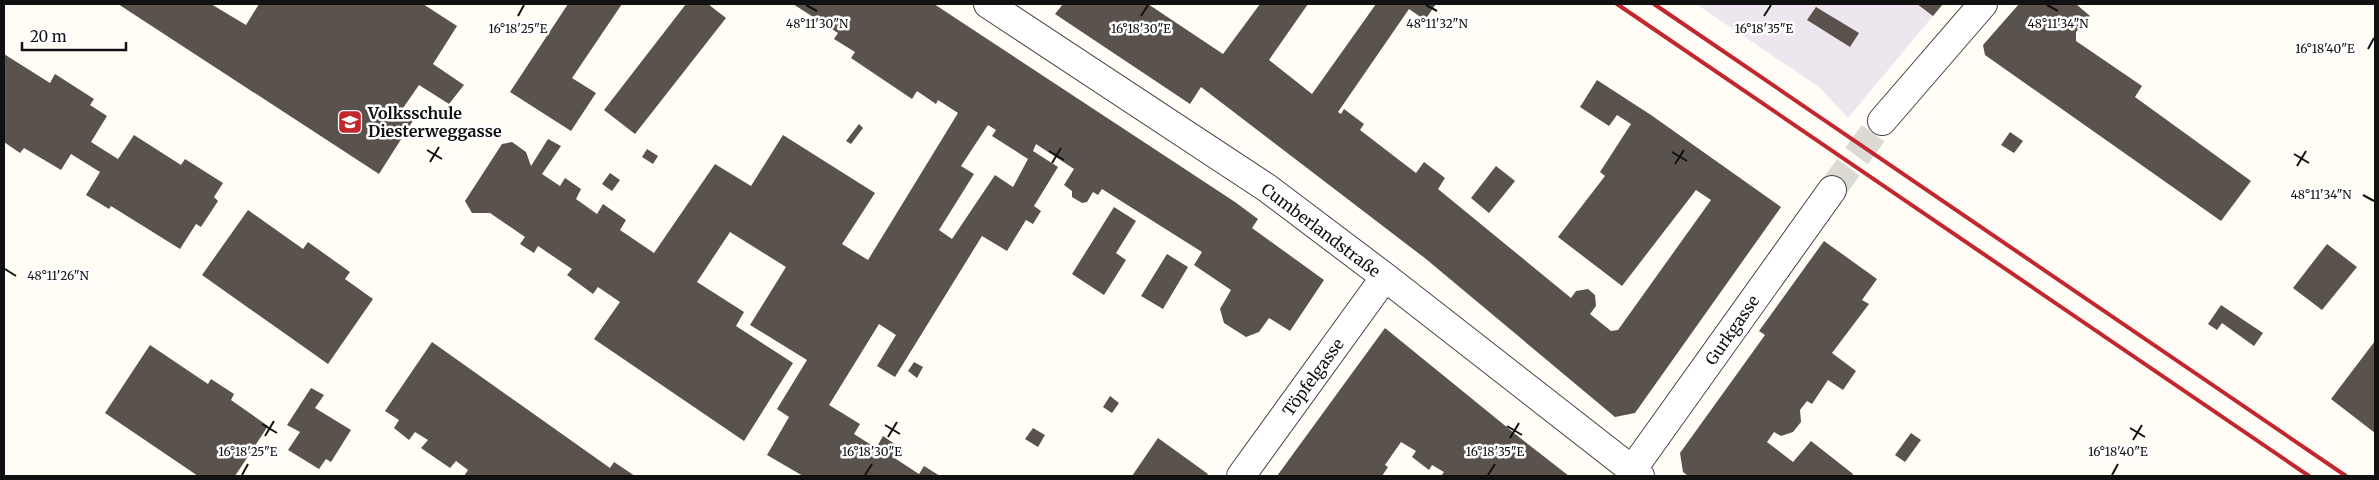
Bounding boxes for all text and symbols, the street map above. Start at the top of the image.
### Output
text: 48°11'30"N [786,16,849,31]
text: 48°11'32"N [1406,16,1468,31]
text: 48°11'34"N [2027,16,2089,31]
scale bar [22,20,126,52]
text: 16°18'25"E [489,21,548,36]
text: 16°18'30"E [1111,21,1171,36]
text: 16°18'35"E [1735,21,1794,36]
text: 20 m [30,27,67,46]
text: 16°18'40"E [2295,41,2355,56]
place label: Volksschule Diesterweggasse [367,103,502,141]
school or university icon: Volksschule Diesterweggasse [337,109,363,135]
street label: Cumberlandstraße [1258,179,1384,281]
text: 48°11'34"N [2290,187,2352,202]
text: 48°11'26"N [27,268,89,283]
street label: Gurkgasse [1701,291,1763,369]
street label: Töpfelgasse [1278,334,1348,420]
text: 16°18'25"E [219,444,278,459]
text: 16°18'30"E [842,444,902,459]
text: 16°18'35"E [1466,444,1525,459]
text: 16°18'40"E [2088,444,2148,459]

